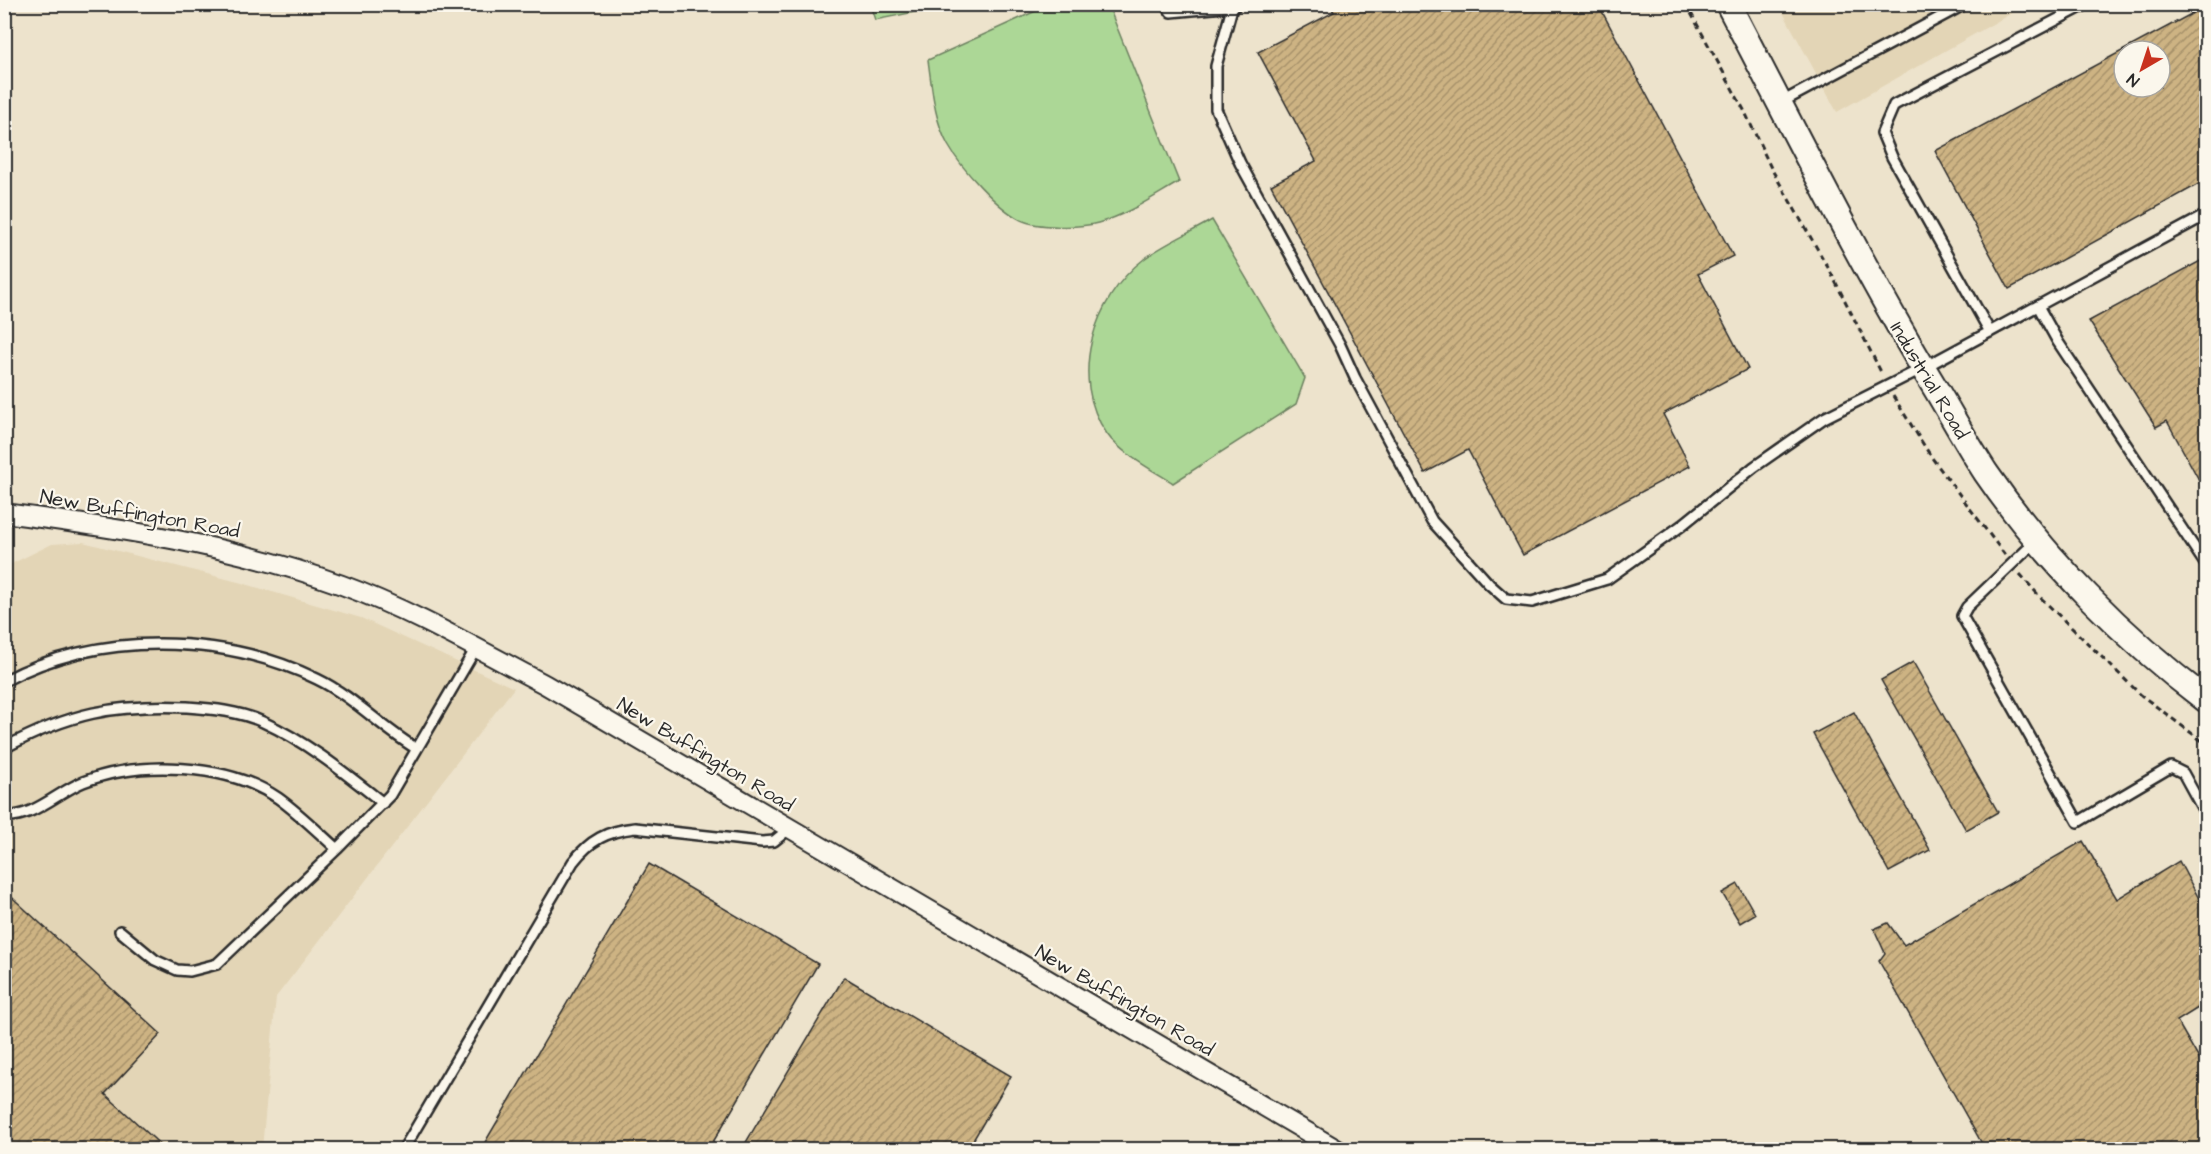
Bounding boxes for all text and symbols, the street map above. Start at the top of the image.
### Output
north arrow [2112,39,2172,99]
text: N [2122,68,2144,92]
street label: Industrial Road [1883,316,1975,445]
street label: New Buffington Road [38,483,242,546]
street label: New Buffington Road [611,691,799,820]
street label: New Buffington Road [1029,938,1219,1064]

